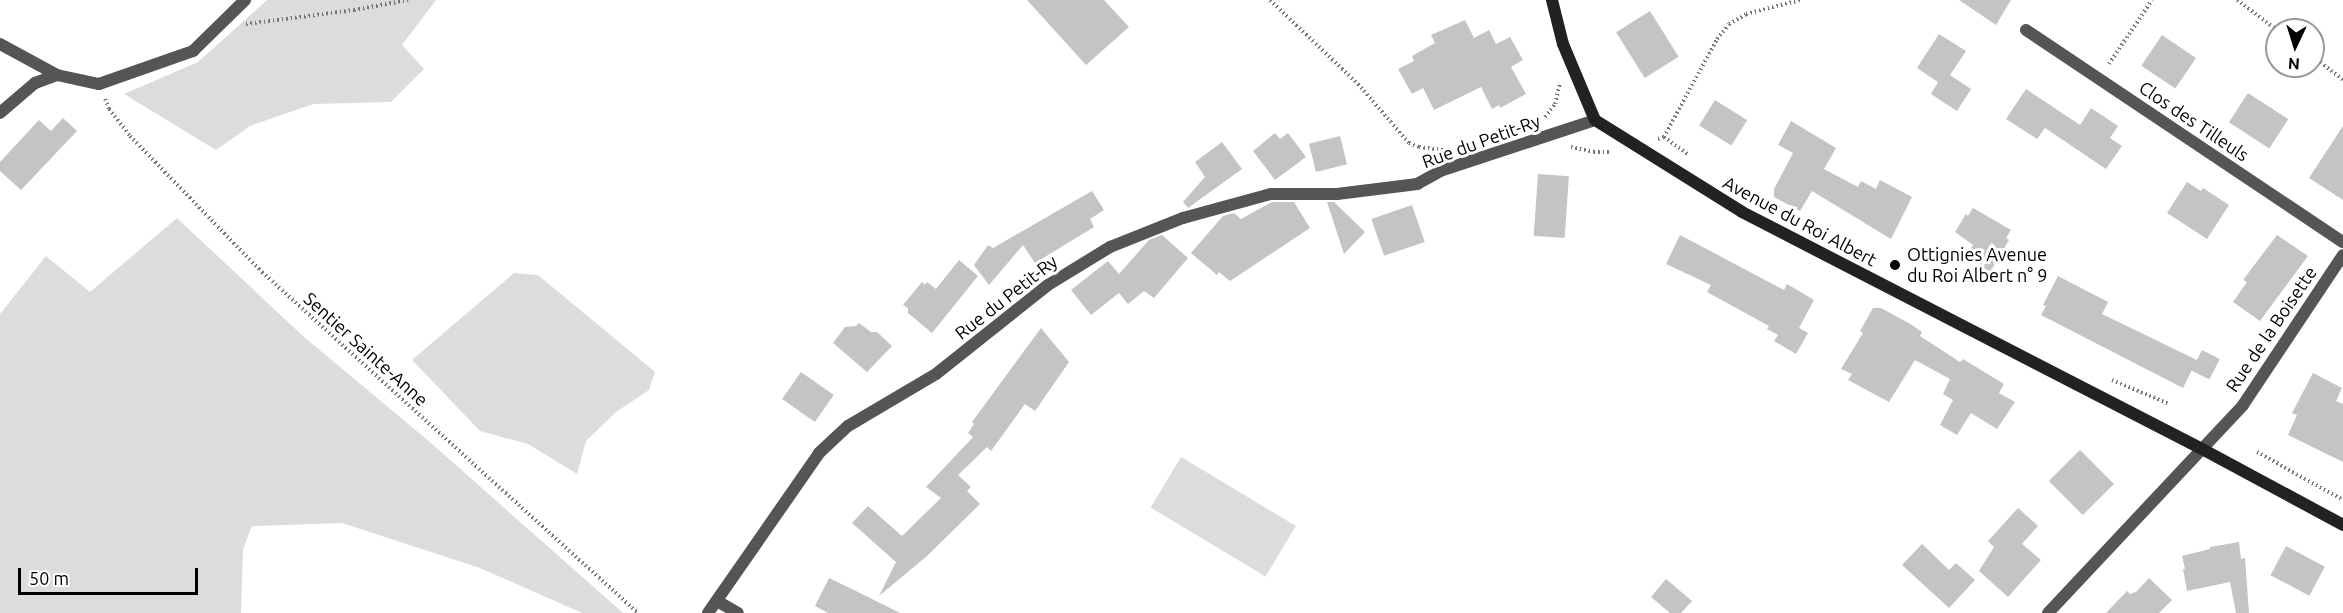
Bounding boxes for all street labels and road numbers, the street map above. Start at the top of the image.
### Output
street label: Clos des Tilleuls [2135,76,2253,166]
street label: Rue du Petit-Ry [1419,110,1543,172]
street label: Avenue du Roi Albert [1720,171,1880,271]
street label: Rue du Petit-Ry [951,250,1061,344]
street label: Rue de la Boisette [2221,262,2321,396]
street label: Sentier Sainte-Anne [299,288,433,410]

